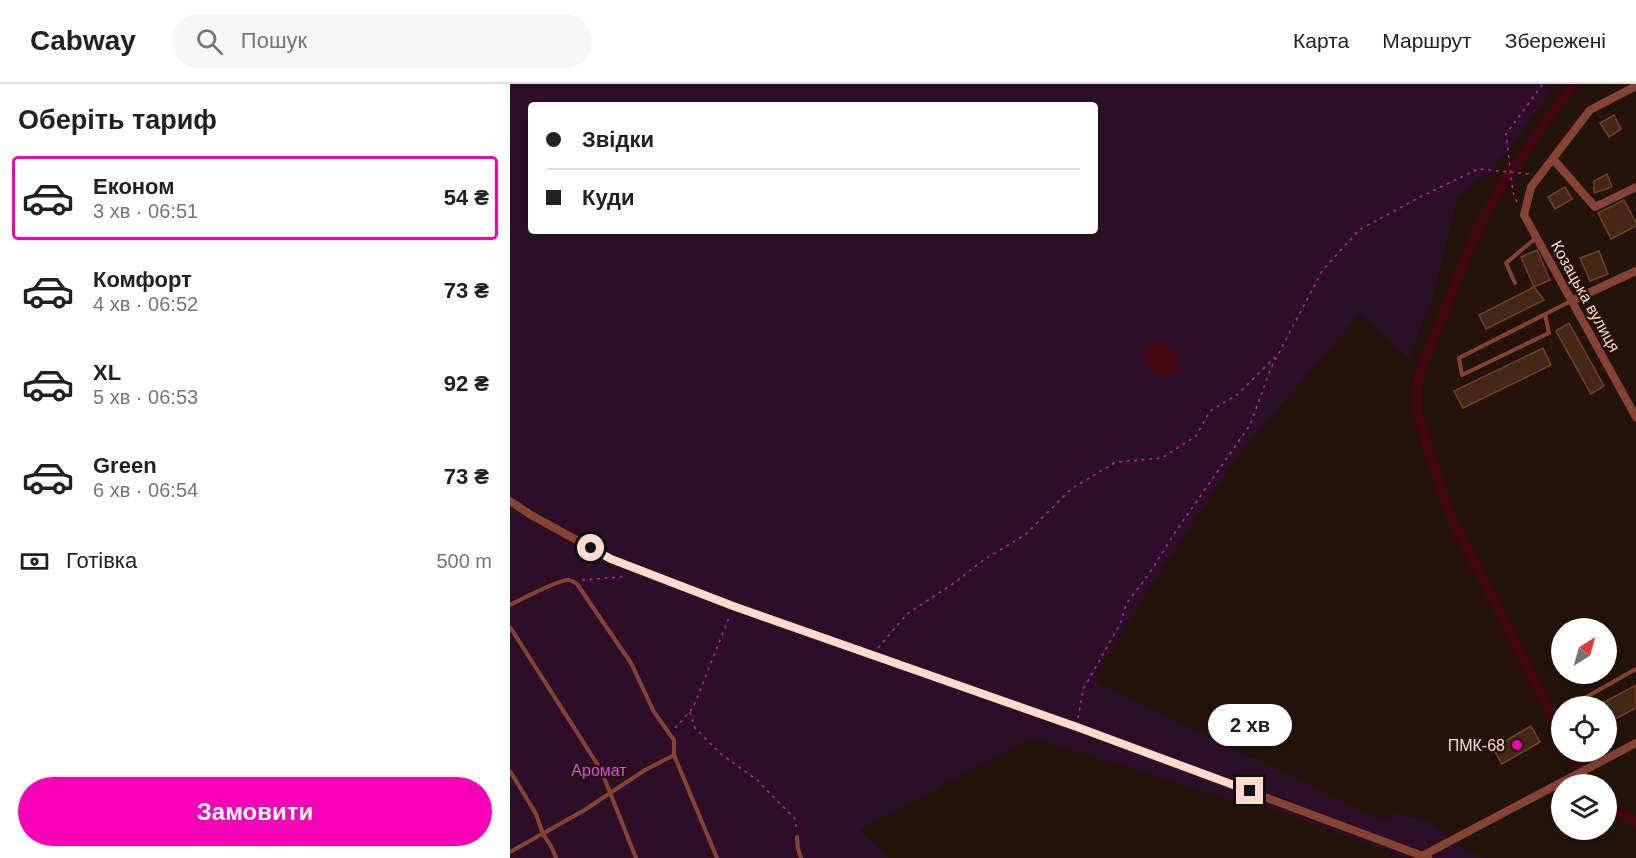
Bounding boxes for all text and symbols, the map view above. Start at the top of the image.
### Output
search box [172,14,592,68]
text: Cabway [30,25,136,56]
icon: search [193,25,226,58]
text: Пошук [241,28,307,53]
text: Карта [1293,29,1349,52]
text: Маршрут [1382,29,1472,52]
text: Збережені [1505,29,1606,52]
text: Оберіть тариф [18,105,217,135]
text: Звідки [582,127,654,152]
icon: car [21,171,75,225]
text: Економ [93,174,175,199]
text: 54 ₴ [444,185,489,210]
text: Куди [582,185,635,210]
text: 3 хв · 06:51 [93,200,198,222]
street label: Козацька вулиця [1548,238,1623,355]
icon: car [21,264,75,318]
text: Комфорт [93,267,192,292]
text: 73 ₴ [444,278,489,303]
text: 4 хв · 06:52 [93,293,198,315]
icon: car [21,357,75,411]
text: XL [93,360,121,385]
text: 92 ₴ [444,371,489,396]
text: 5 хв · 06:53 [93,386,198,408]
icon: car [21,450,75,504]
text: Green [93,453,157,478]
text: 73 ₴ [444,464,489,489]
text: 6 хв · 06:54 [93,479,198,501]
route start [577,534,604,561]
icon: cash [18,545,51,578]
text: Готівка [66,548,137,573]
text: 500 m [436,550,492,572]
north arrow [1551,618,1617,684]
map controls [1551,618,1617,840]
button: locate [1551,696,1617,762]
callout: 2 хв [1208,704,1292,746]
text: 2 хв [1230,714,1270,736]
place label: ПМК-68 [1448,737,1505,754]
marker: ПМК-68 [1510,738,1524,752]
park label: Аромат [571,762,627,779]
button: layers [1551,774,1617,840]
button: Замовити [18,777,492,846]
route end [1236,777,1263,804]

